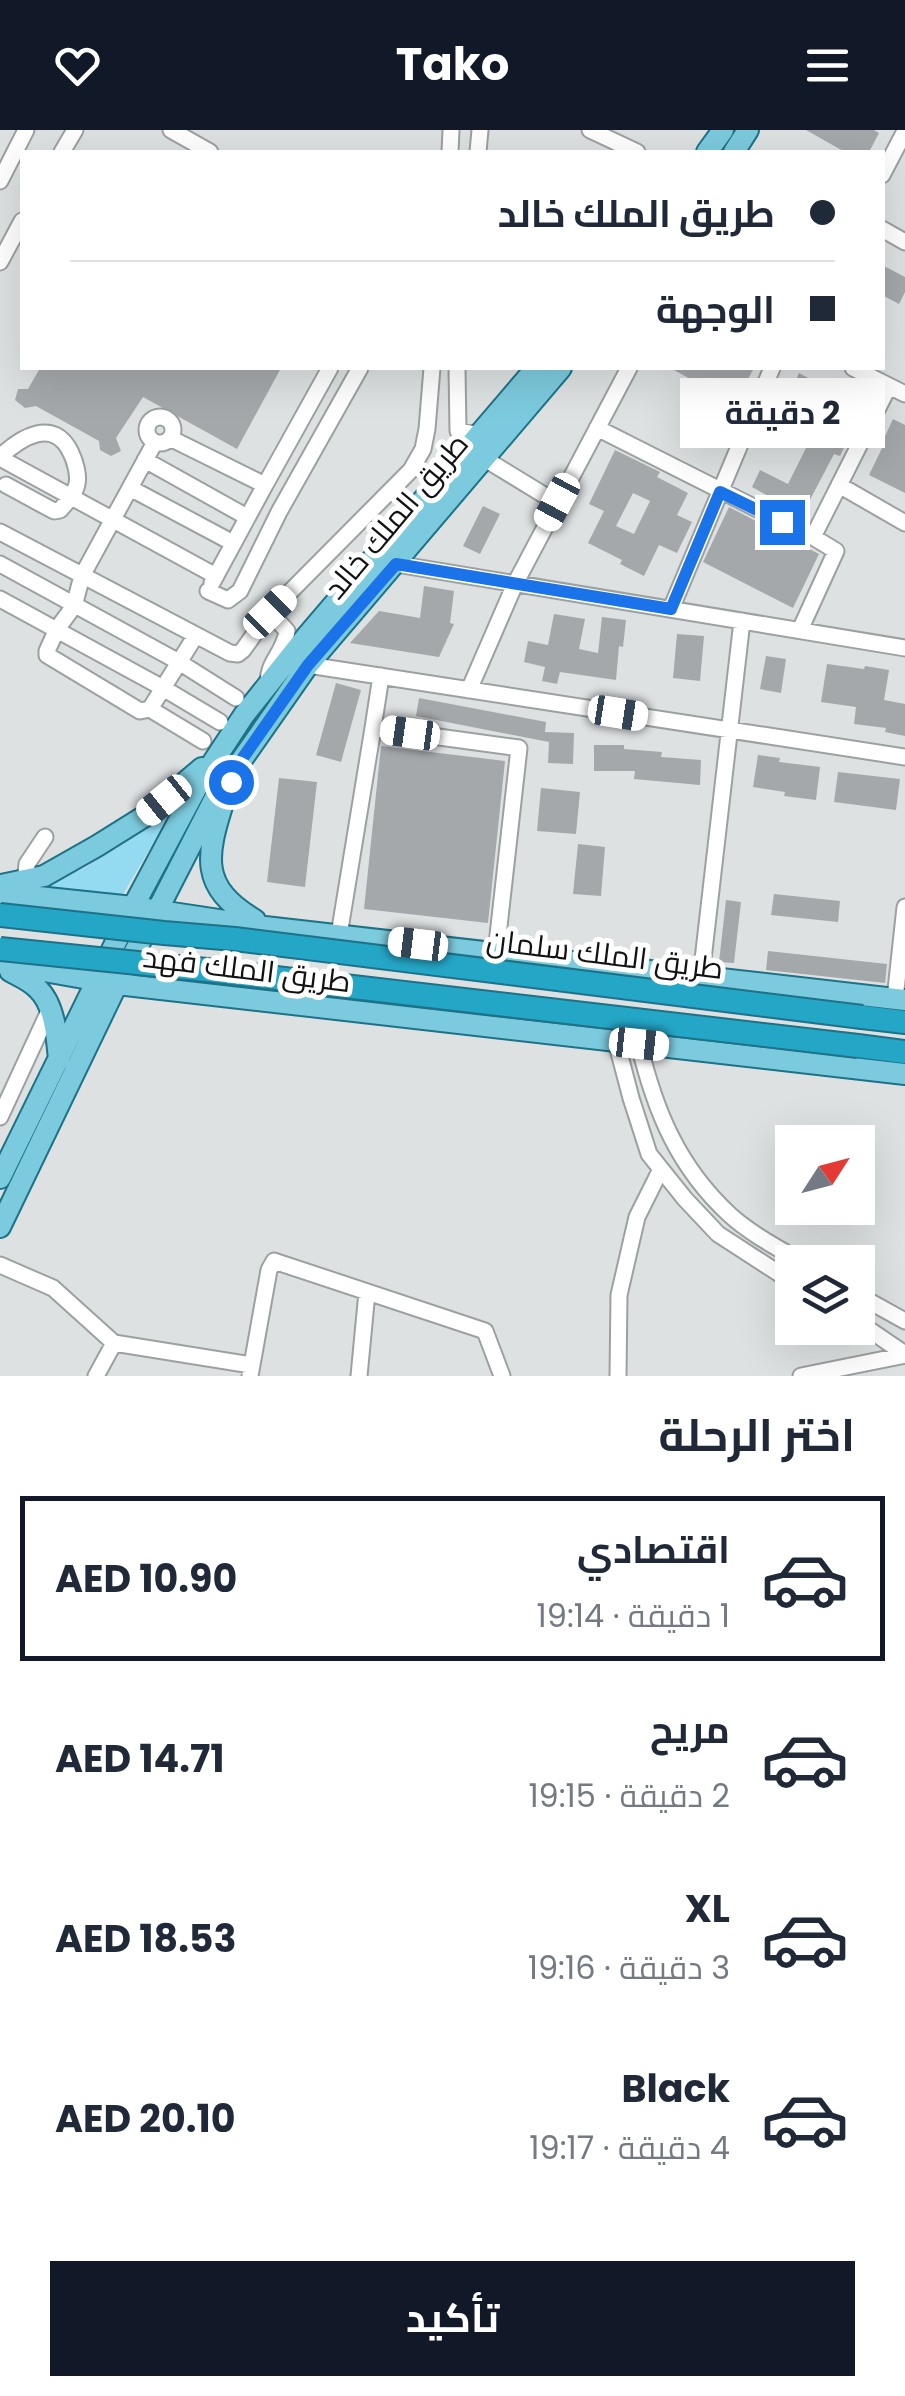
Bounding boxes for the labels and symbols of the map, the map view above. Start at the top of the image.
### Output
callout: 2 دقيقة [680,377,884,447]
street label: طريق الملك خالد [314,424,478,608]
car [530,468,584,536]
route end [760,500,805,545]
car [238,580,302,644]
car [586,693,650,733]
car [378,714,442,752]
route start [209,760,254,805]
car [131,769,197,831]
street label: طريق الملك سلمان [484,918,726,990]
car [386,925,450,963]
street label: طريق الملك فهد [141,935,353,1003]
car [608,1026,670,1062]
north arrow [775,1125,875,1225]

